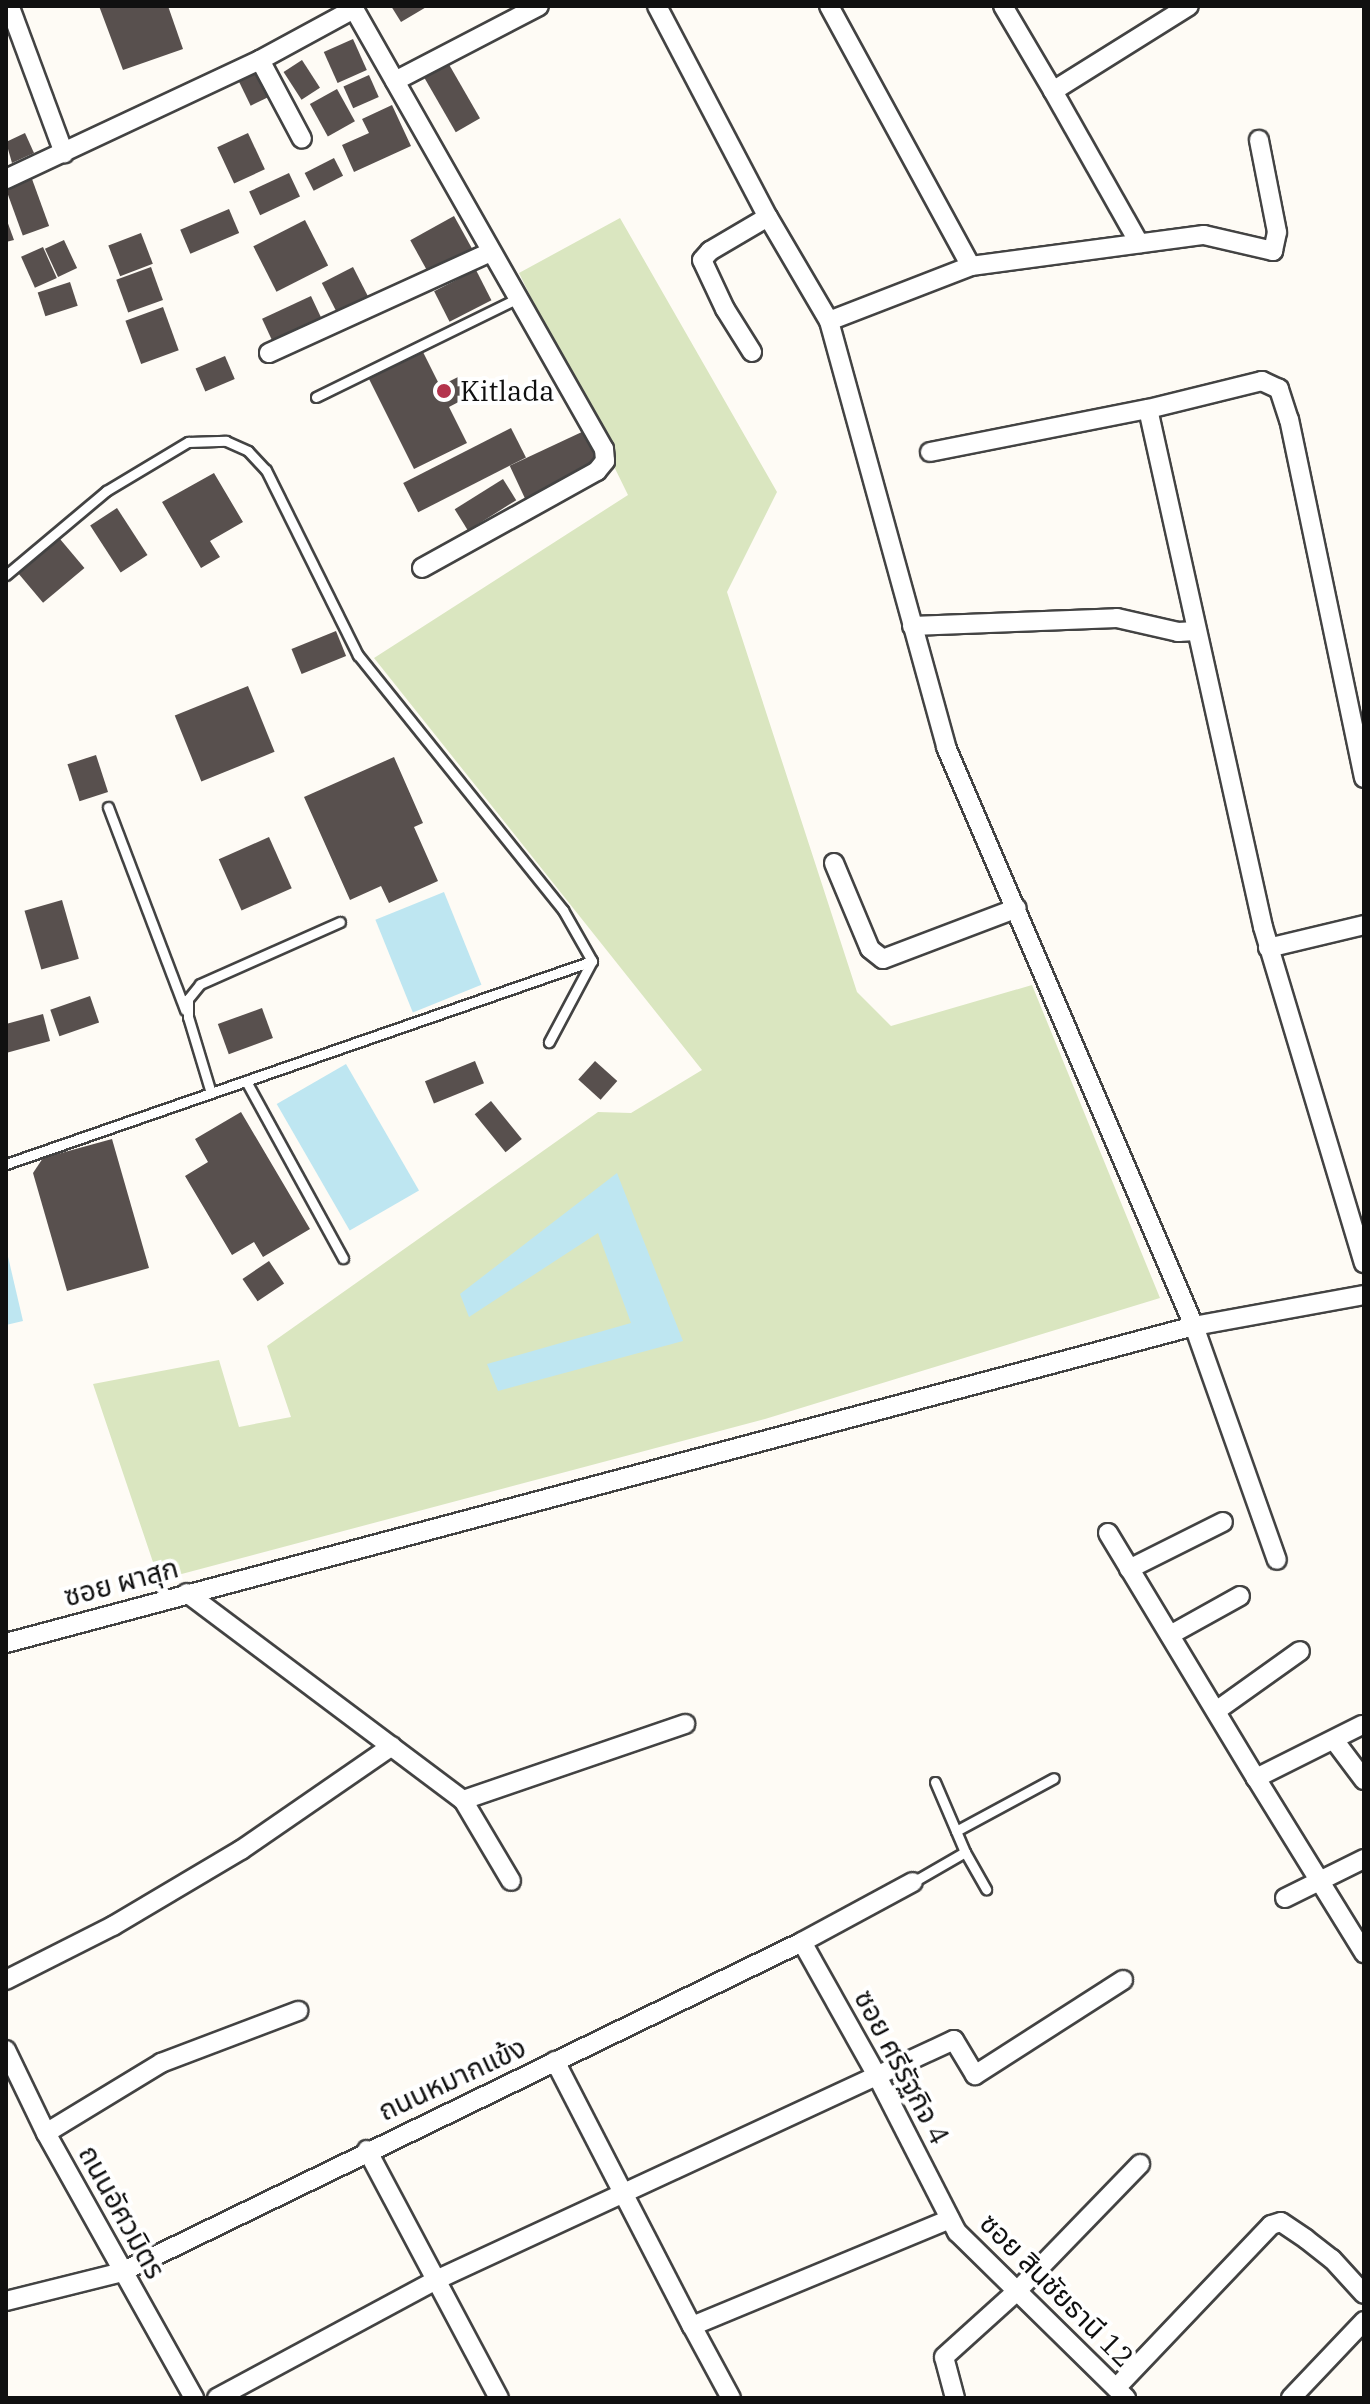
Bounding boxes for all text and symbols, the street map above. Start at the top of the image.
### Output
place label: Kitlada [460,374,554,408]
marker: Kitlada [435,382,453,400]
street label: ซอย ผาสุก [60,1551,182,1613]
street label: ซอย ศรีรัฐกิจ 4 [847,1984,957,2150]
street label: ถนนหมากแข้ง [373,2030,531,2128]
street label: ถนนอัศวมิตร [72,2139,172,2285]
street label: ซอย สินชัยธานี 12 [973,2206,1141,2374]

